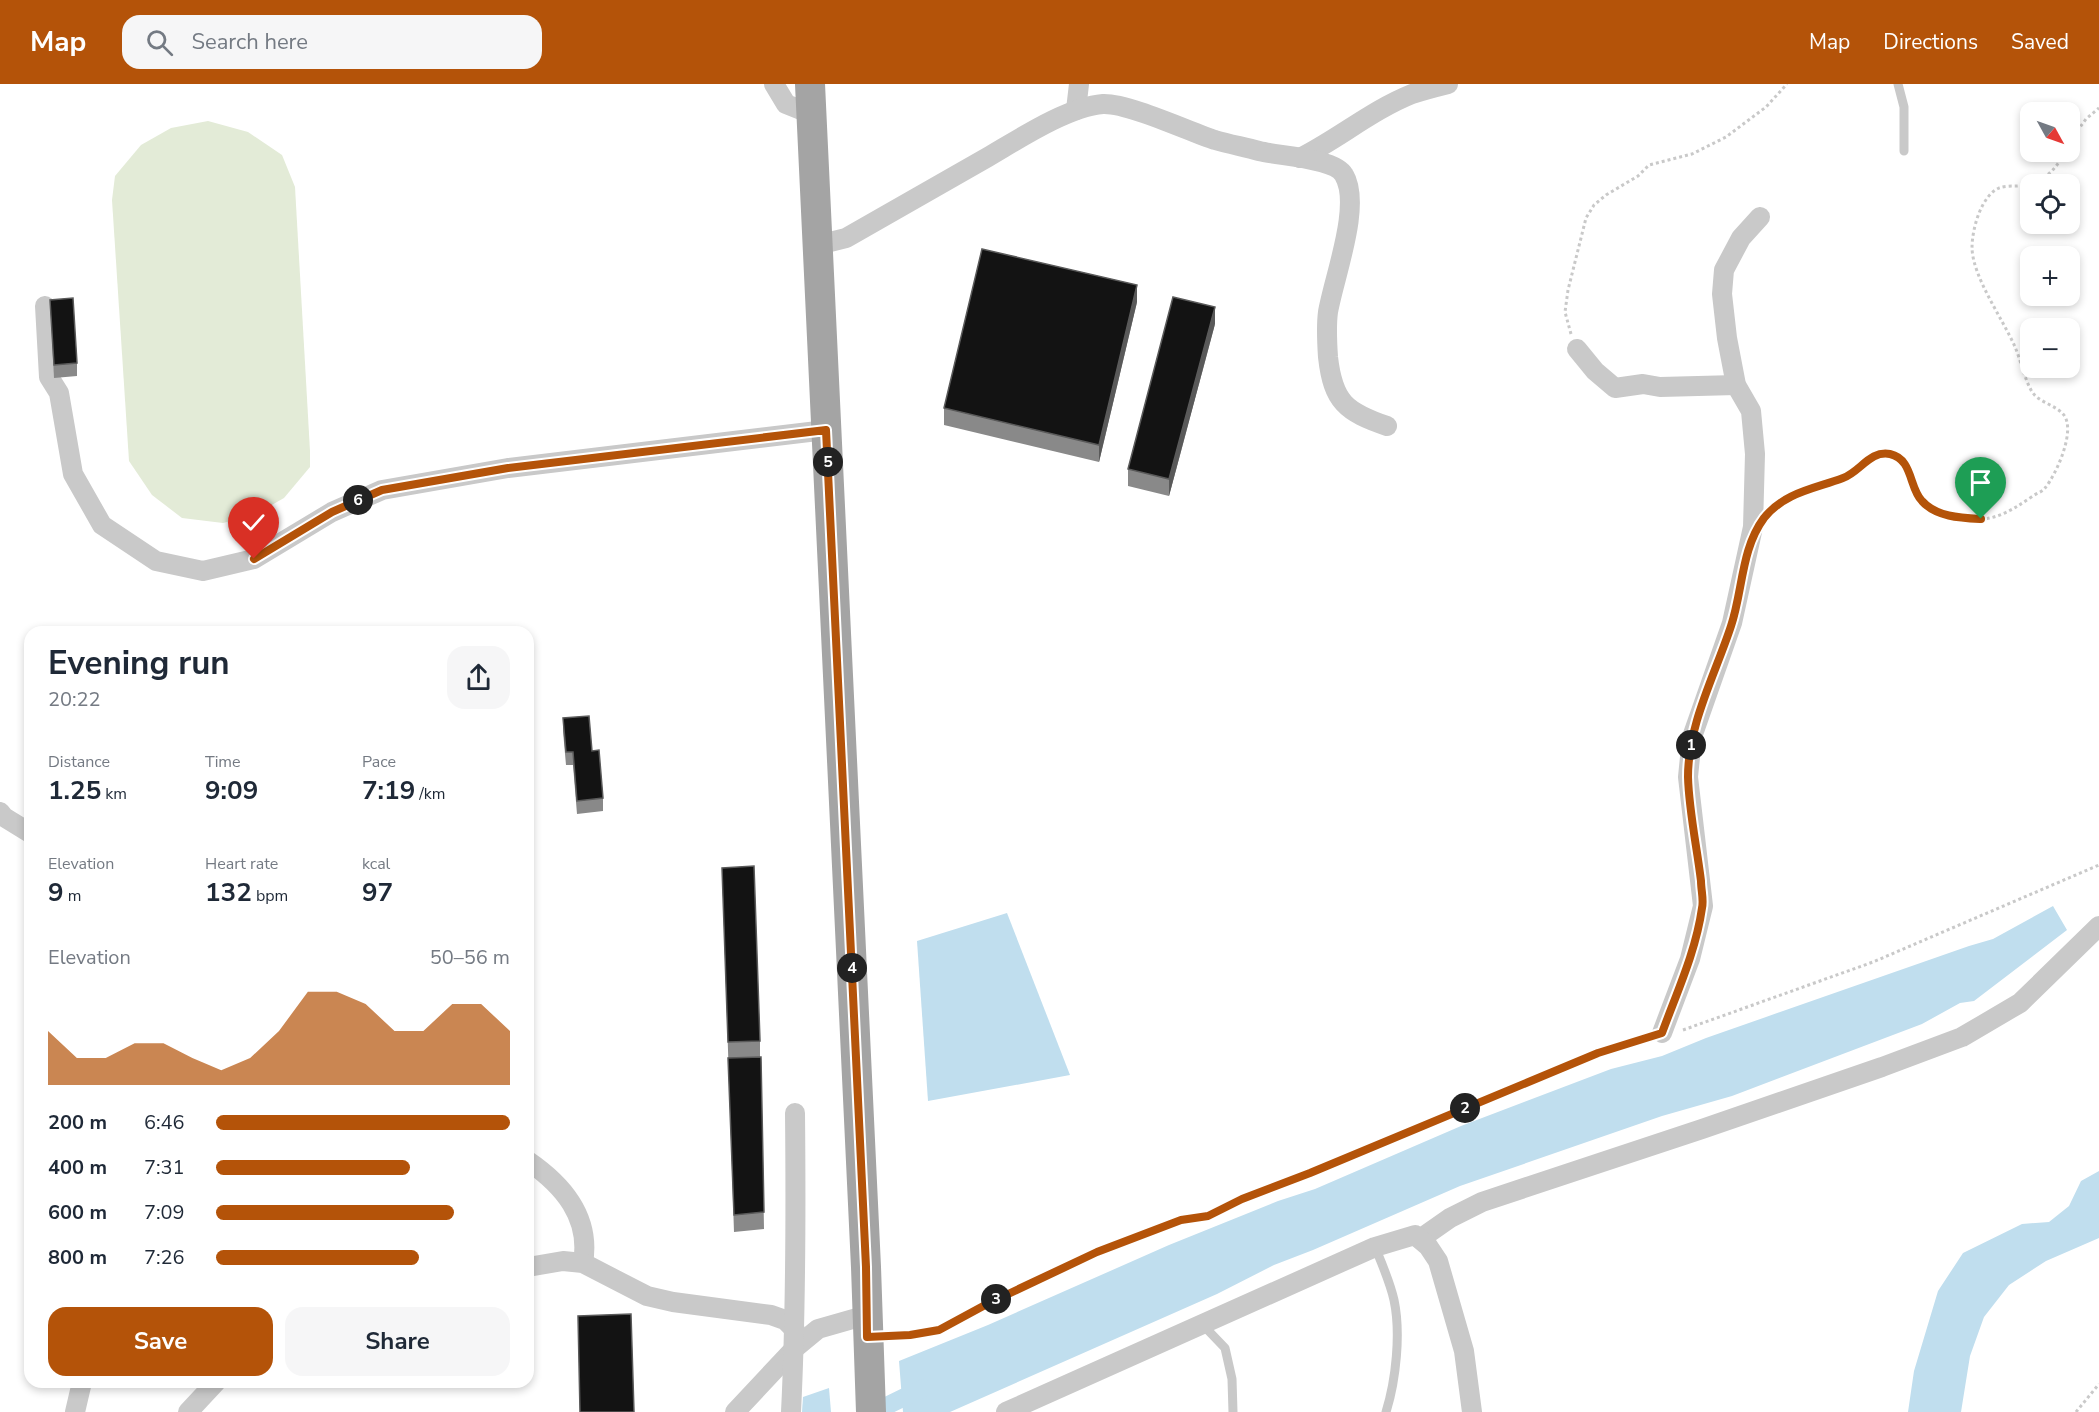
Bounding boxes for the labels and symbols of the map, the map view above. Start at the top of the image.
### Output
north arrow [2020,102,2080,162]
pin: 5 [813,447,843,477]
pin [1955,457,2006,519]
pin: 6 [343,485,373,515]
pin [228,497,279,559]
pin: 1 [1676,730,1706,760]
pin: 4 [837,953,867,983]
pin: 2 [1450,1093,1480,1123]
pin: 3 [981,1284,1011,1314]

